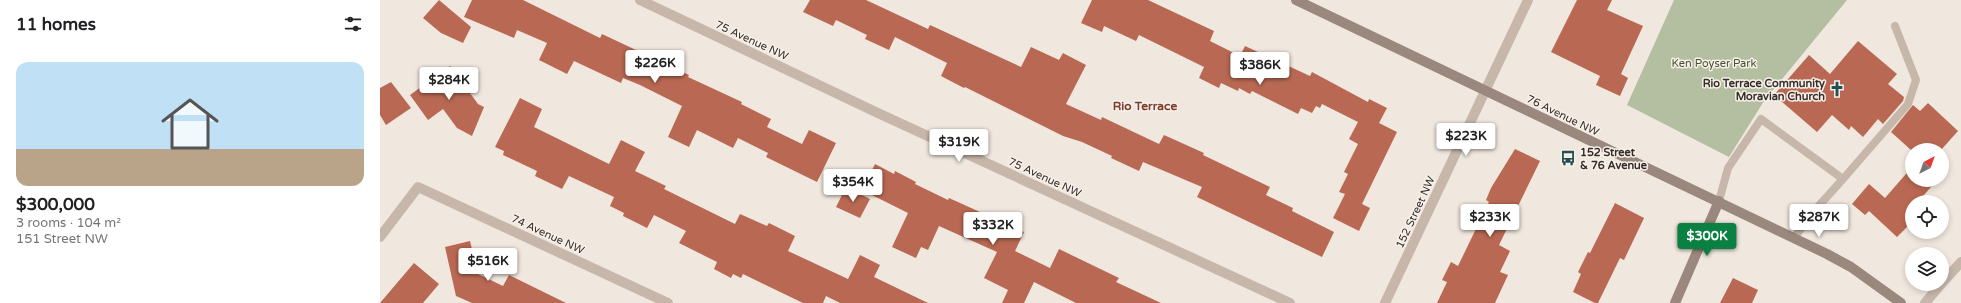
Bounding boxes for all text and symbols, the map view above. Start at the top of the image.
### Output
icon: filters [342,13,364,35]
text: 11 homes [16,14,96,35]
street label: 75 Avenue NW [713,18,790,63]
pin: $226K [627,50,683,84]
pin: $386K [1232,52,1288,86]
text: $226K [634,55,676,71]
text: $386K [1239,57,1281,73]
park label: Ken Poyser Park [1672,57,1757,70]
pin: $284K [421,67,477,101]
text: $284K [428,72,470,88]
place label: Rio Terrace Community Moravian Church [1703,77,1825,103]
church icon: Rio Terrace Community Moravian Church [1828,80,1846,98]
icon: home [154,88,226,160]
street label: 76 Avenue NW [1524,92,1601,139]
district label: Rio Terrace [1113,99,1177,113]
pin: $223K [1438,123,1494,157]
text: $223K [1445,128,1487,144]
pin: $319K [931,129,987,163]
text: $319K [938,134,980,150]
north arrow [1905,143,1949,187]
map controls [1905,143,1949,291]
place label: 152 Street & 76 Avenue [1580,146,1648,172]
bus stop icon: 152 Street & 76 Avenue [1559,149,1577,167]
street label: 75 Avenue NW [1006,155,1083,200]
pin: $354K [825,169,881,203]
text: $354K [832,174,874,190]
street label: 152 Street NW [1393,174,1438,250]
text: $300,000 [16,194,95,215]
button: locate [1905,195,1949,239]
pin: $233K [1462,204,1518,238]
pin: $287K [1791,204,1847,238]
text: $233K [1469,209,1511,225]
text: $287K [1798,209,1840,225]
street label: 74 Avenue NW [509,212,586,257]
pin: $332K [965,212,1021,246]
text: 3 rooms · 104 m² [16,215,121,231]
text: $332K [972,217,1014,233]
pin: $300K [1679,223,1735,257]
text: $300K [1686,228,1728,244]
text: 151 Street NW [16,231,108,247]
button: layers [1905,247,1949,291]
pin: $516K [460,248,516,282]
text: $516K [467,253,509,269]

